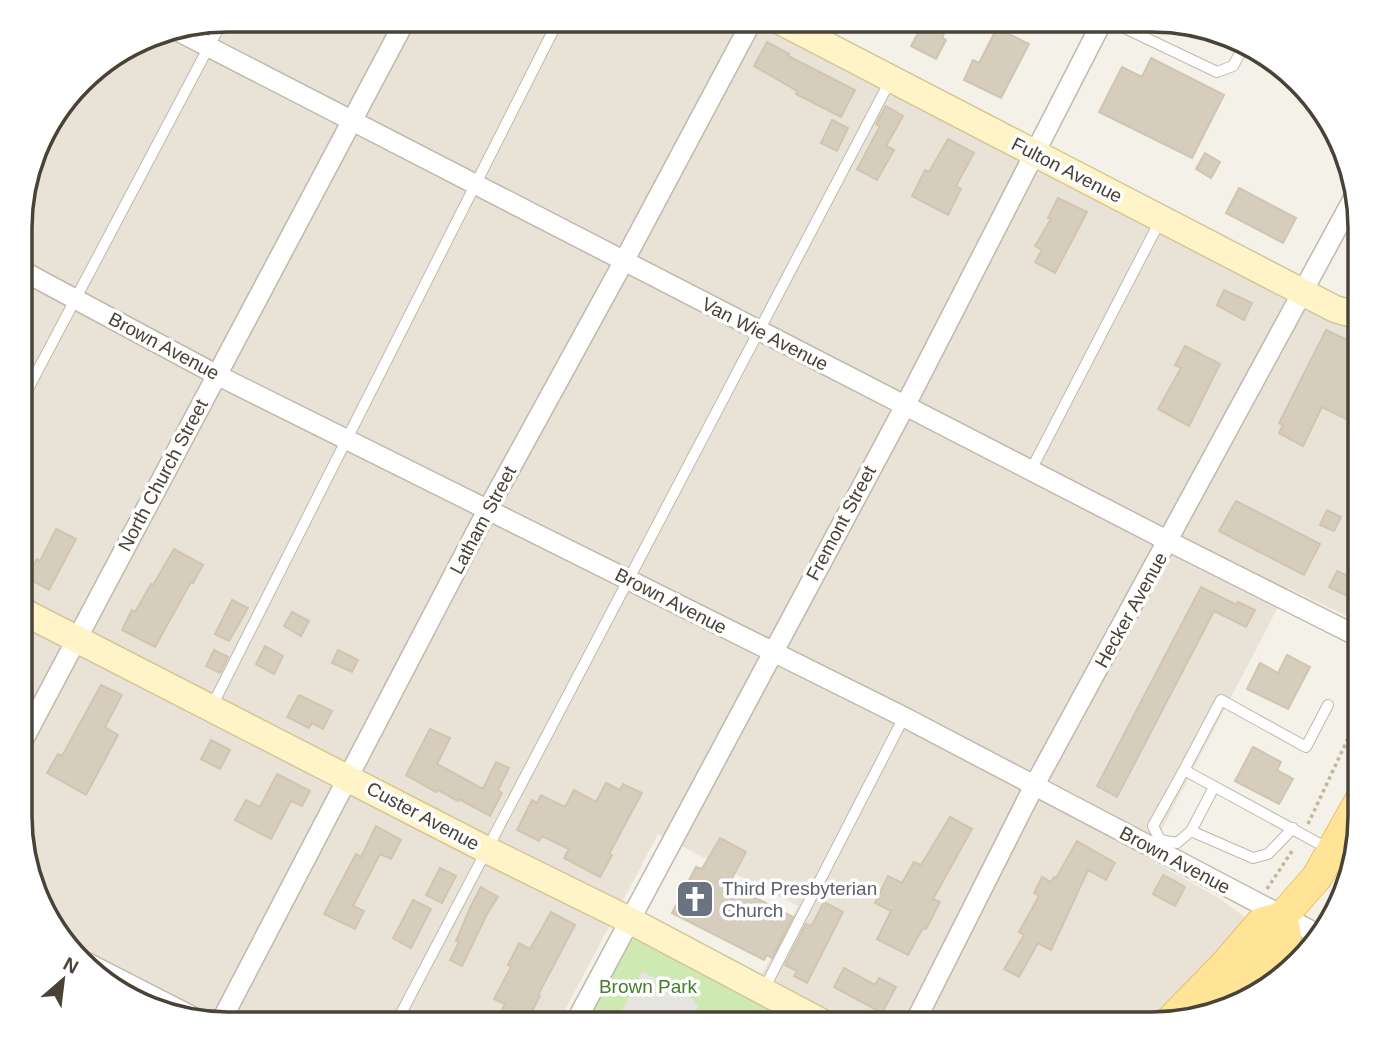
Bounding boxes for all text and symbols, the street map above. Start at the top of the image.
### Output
street label: Fulton Avenue [1008,133,1126,207]
street label: Van Wie Avenue [698,293,832,375]
street label: Brown Avenue [105,308,223,384]
street label: North Church Street [114,395,212,555]
street label: Fremont Street [802,461,880,584]
street label: Latham Street [446,462,521,578]
street label: Hecker Avenue [1091,549,1171,671]
street label: Brown Avenue [612,564,730,638]
street label: Custer Avenue [363,778,483,854]
street label: Brown Avenue [1116,822,1234,898]
church icon: Third Presbyterian Church [674,878,716,920]
place label: Third Presbyterian Church [722,878,877,921]
north arrow [28,945,98,1015]
text: N [60,953,82,978]
park label: Brown Park [599,976,698,997]

